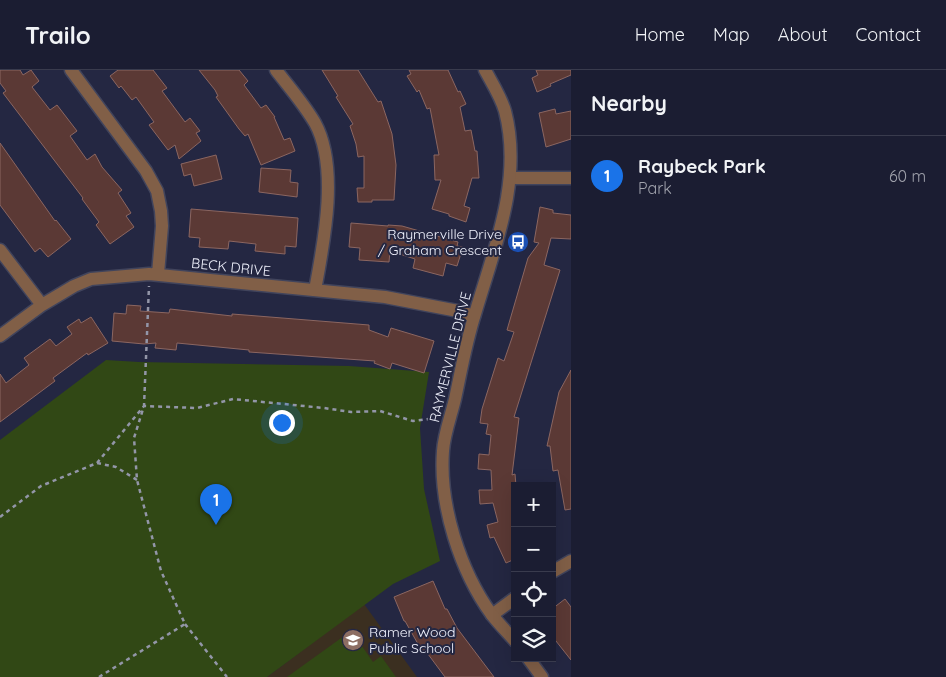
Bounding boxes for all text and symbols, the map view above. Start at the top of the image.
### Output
text: Trailo [25,20,91,50]
text: Home [635,23,685,46]
text: Map [713,23,750,46]
text: About [778,23,828,46]
text: Contact [856,23,921,46]
text: Nearby [591,90,667,116]
text: Raybeck Park [638,154,766,178]
text: 1 [604,166,610,186]
text: 60 m [889,166,926,186]
text: Park [638,178,672,198]
place label: Raymerville Drive / Graham Crescent [378,225,502,259]
bus stop icon: Raymerville Drive / Graham Crescent [506,230,530,254]
street label: BECK DRIVE [190,254,272,280]
street label: RAYMERVILLE DRIVE [425,290,475,424]
your location [269,410,295,436]
map controls [511,482,556,662]
button: + [511,482,556,527]
pin: 1 [200,484,232,525]
button: − [511,527,556,572]
button: locate [511,572,556,617]
button: layers [511,617,556,662]
place label: Ramer Wood Public School [369,623,456,657]
school or university icon: Ramer Wood Public School [341,628,365,652]

